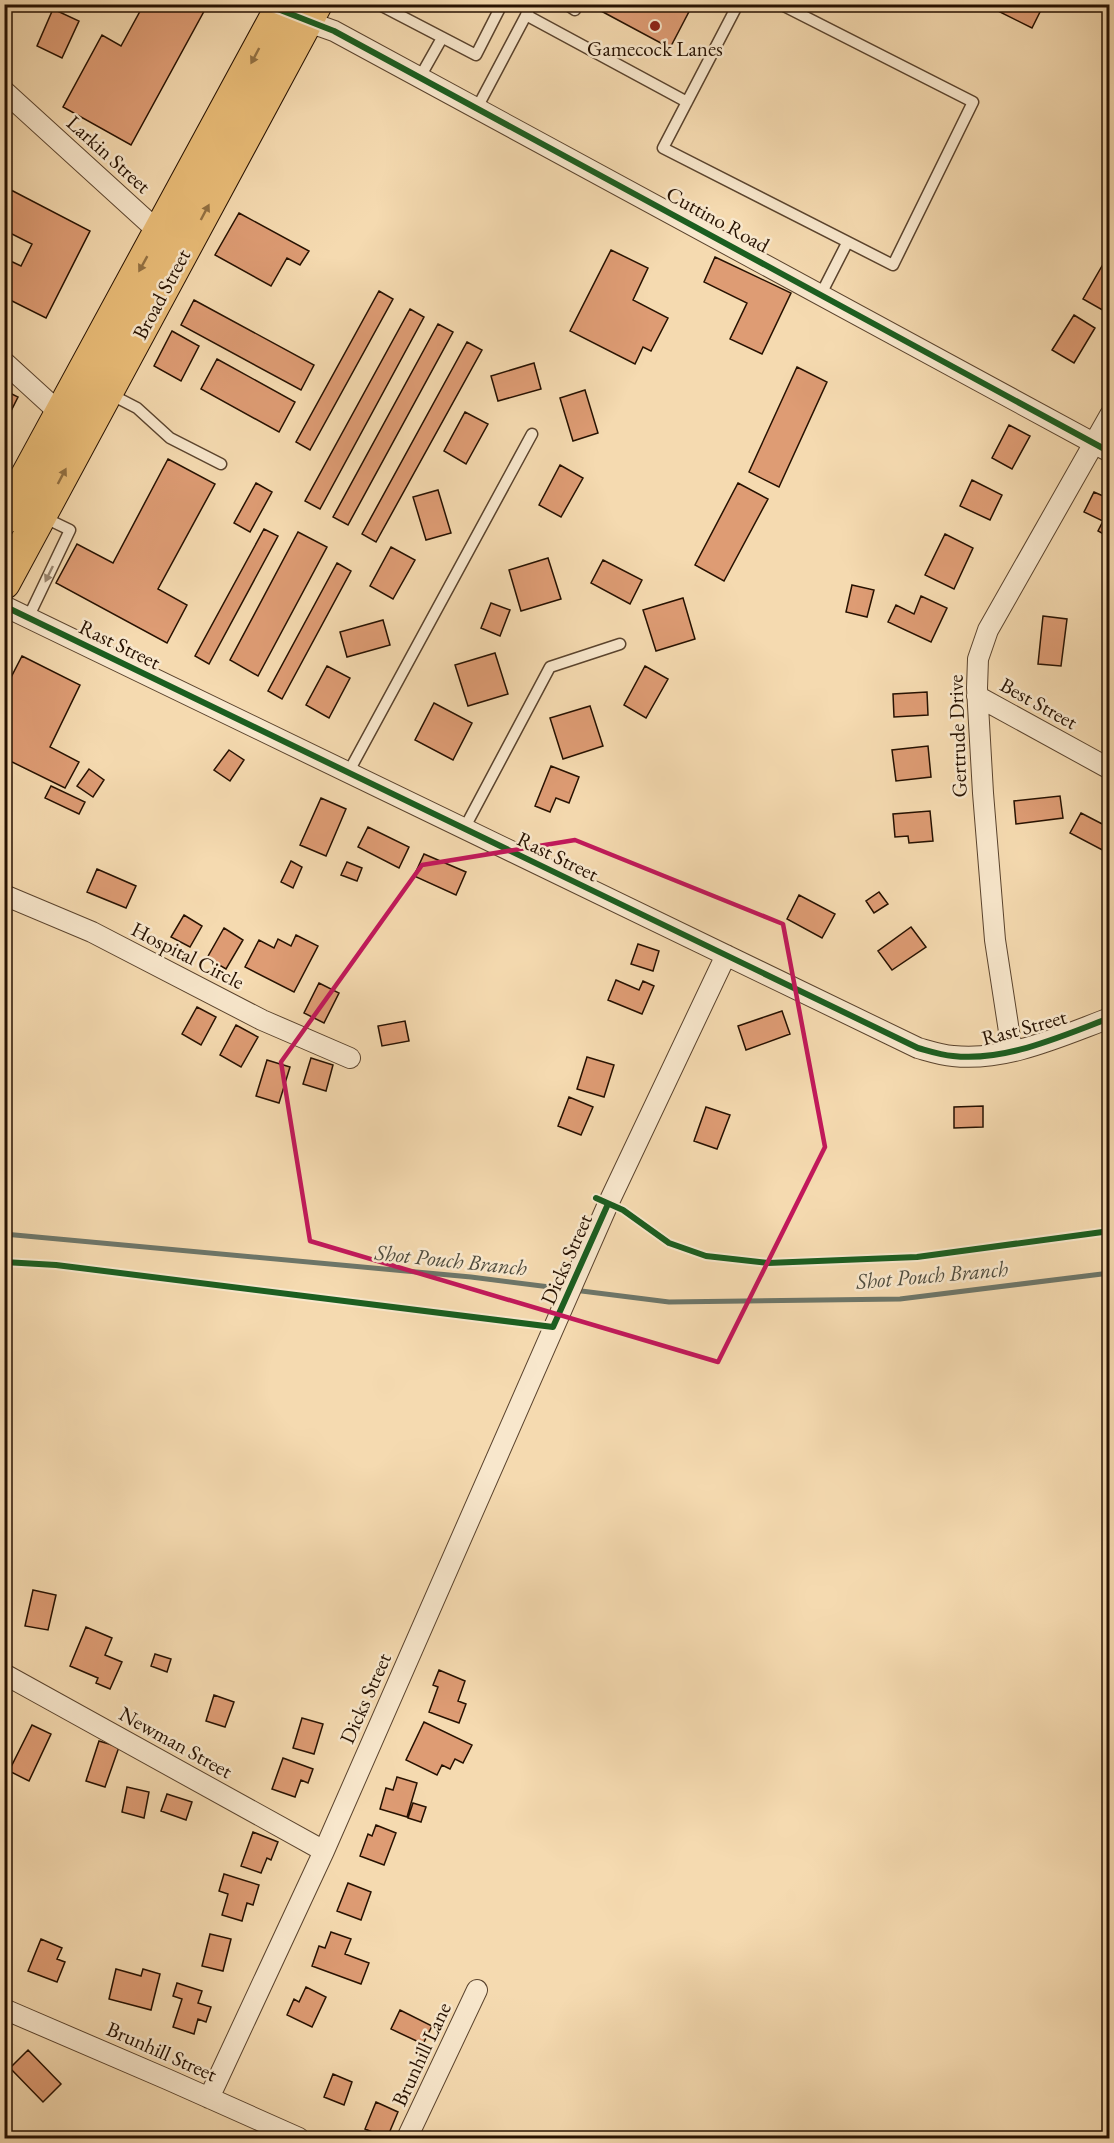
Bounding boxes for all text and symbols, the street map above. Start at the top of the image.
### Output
marker: Gamecock Lanes [648,19,662,33]
place label: Gamecock Lanes [587,35,723,62]
one-way arrow [250,48,260,65]
street label: Larkin Street [61,109,157,199]
street label: Cuttino Road [662,180,775,259]
one-way arrow [200,203,210,220]
street label: Broad Street [126,244,196,344]
one-way arrow [138,256,148,273]
one-way arrow [57,467,67,484]
one-way arrow [44,565,54,582]
street label: Rast Street [75,613,165,675]
street label: Best Street [996,671,1083,735]
street label: Gertrude Drive [941,674,973,798]
street label: Rast Street [513,825,603,887]
street label: Hospital Circle [127,915,249,995]
street label: Rast Street [978,1003,1070,1051]
street label: Dicks Street [534,1209,598,1309]
water label: Shot Pouch Branch [373,1238,529,1282]
water label: Shot Pouch Branch [854,1254,1009,1296]
street label: Dicks Street [333,1648,397,1748]
street label: Newman Street [115,1700,238,1784]
street label: Brunhill Lane [385,1998,457,2110]
street label: Brunhill Street [103,2015,222,2087]

